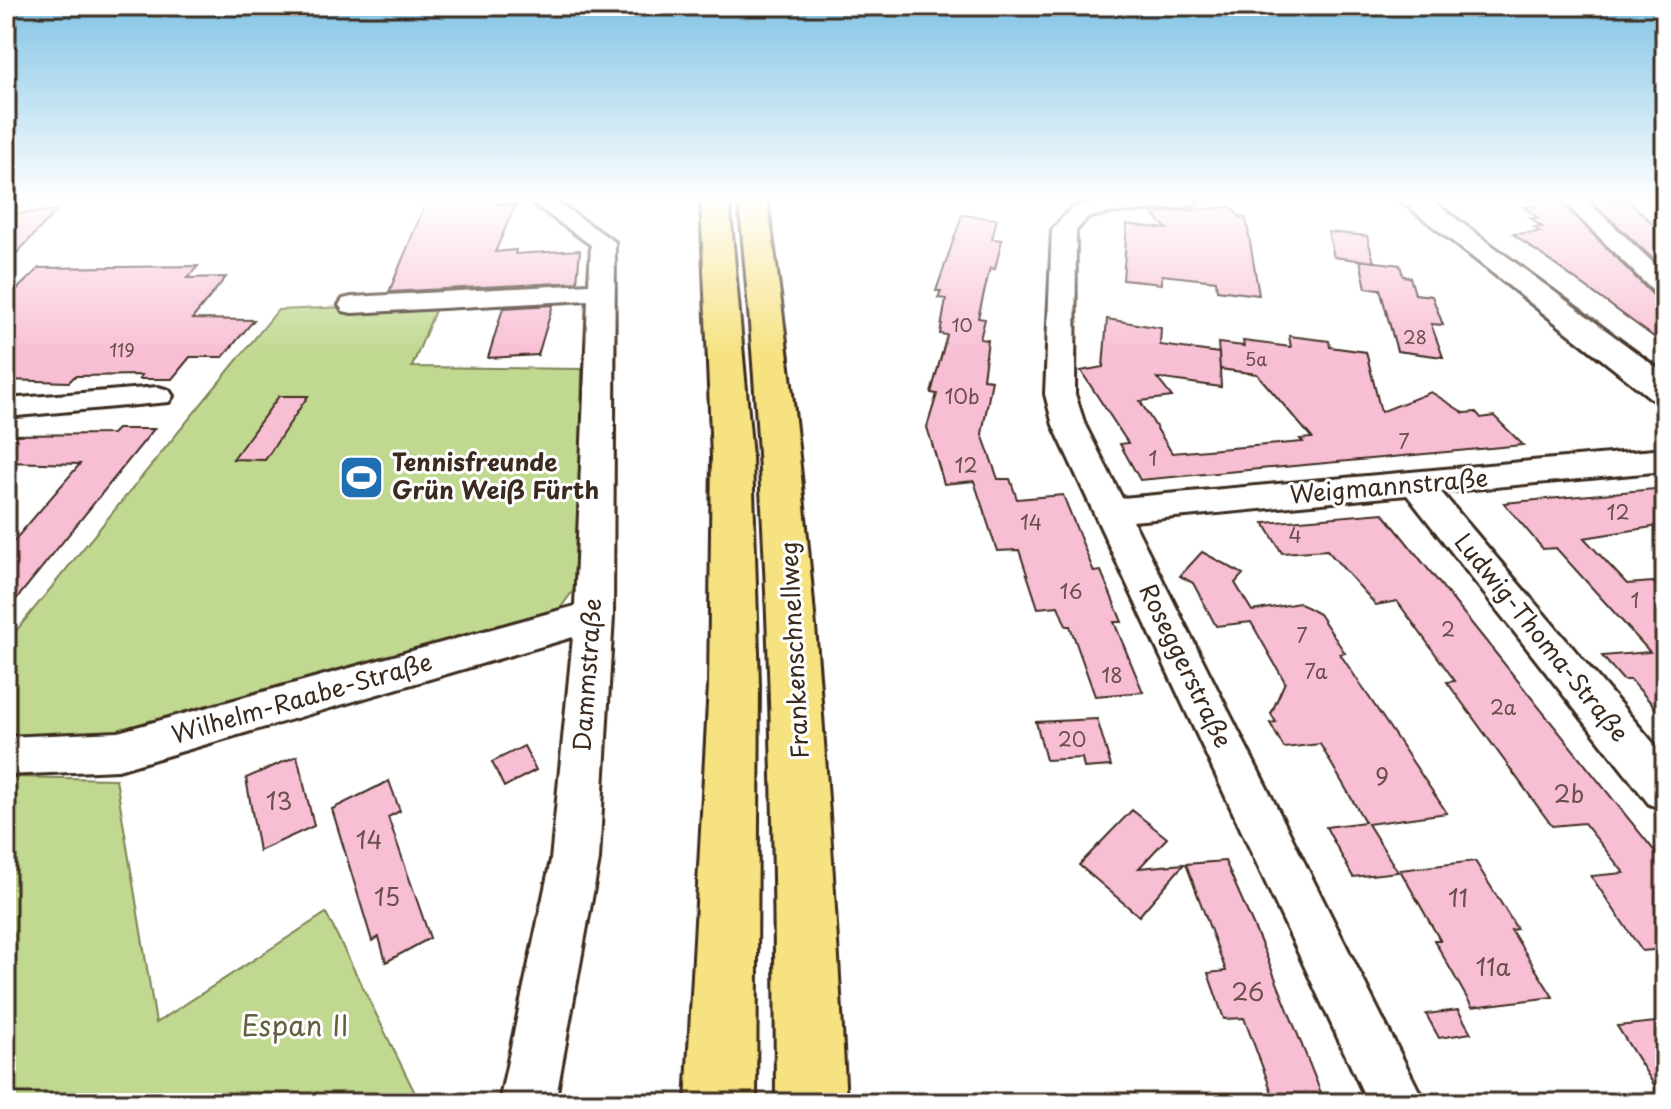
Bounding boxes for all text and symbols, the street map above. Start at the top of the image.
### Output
house number: 10 [951,311,973,338]
house number: 28 [1403,323,1427,350]
house number: 119 [109,336,135,363]
house number: 5a [1245,345,1267,372]
house number: 10b [944,381,980,411]
house number: 7 [1398,426,1410,456]
place label: Tennisfreunde Grün Weiß Fürth [392,443,599,507]
house number: 1 [1149,443,1157,473]
house number: 12 [954,450,978,480]
sports icon: Tennisfreunde Grün Weiß Fürth [337,453,385,501]
street label: Weigmannstraße [1288,458,1489,512]
house number: 12 [1606,497,1630,527]
house number: 14 [1020,507,1042,537]
house number: 4 [1288,520,1302,550]
street label: Ludwig-Thoma-Straße [1447,525,1638,749]
street label: Frankenschnellweg [769,540,817,760]
house number: 16 [1060,576,1083,606]
street label: Roseggerstraße [1131,577,1242,754]
house number: 1 [1631,585,1639,615]
street label: Dammstraße [563,597,609,753]
house number: 2 [1441,614,1455,644]
house number: 7 [1296,620,1308,650]
street label: Wilhelm-Raabe-Straße [167,643,436,751]
house number: 7a [1305,656,1328,686]
house number: 18 [1101,660,1123,690]
house number: 2a [1490,692,1517,722]
house number: 20 [1058,724,1086,754]
house number: 9 [1375,758,1389,794]
house number: 2b [1554,775,1584,811]
house number: 13 [266,782,292,818]
house number: 14 [356,821,382,857]
house number: 15 [374,878,400,914]
house number: 11 [1448,879,1468,915]
house number: 11a [1475,948,1511,984]
house number: 26 [1232,973,1264,1009]
park label: Espan II [241,1003,349,1046]

